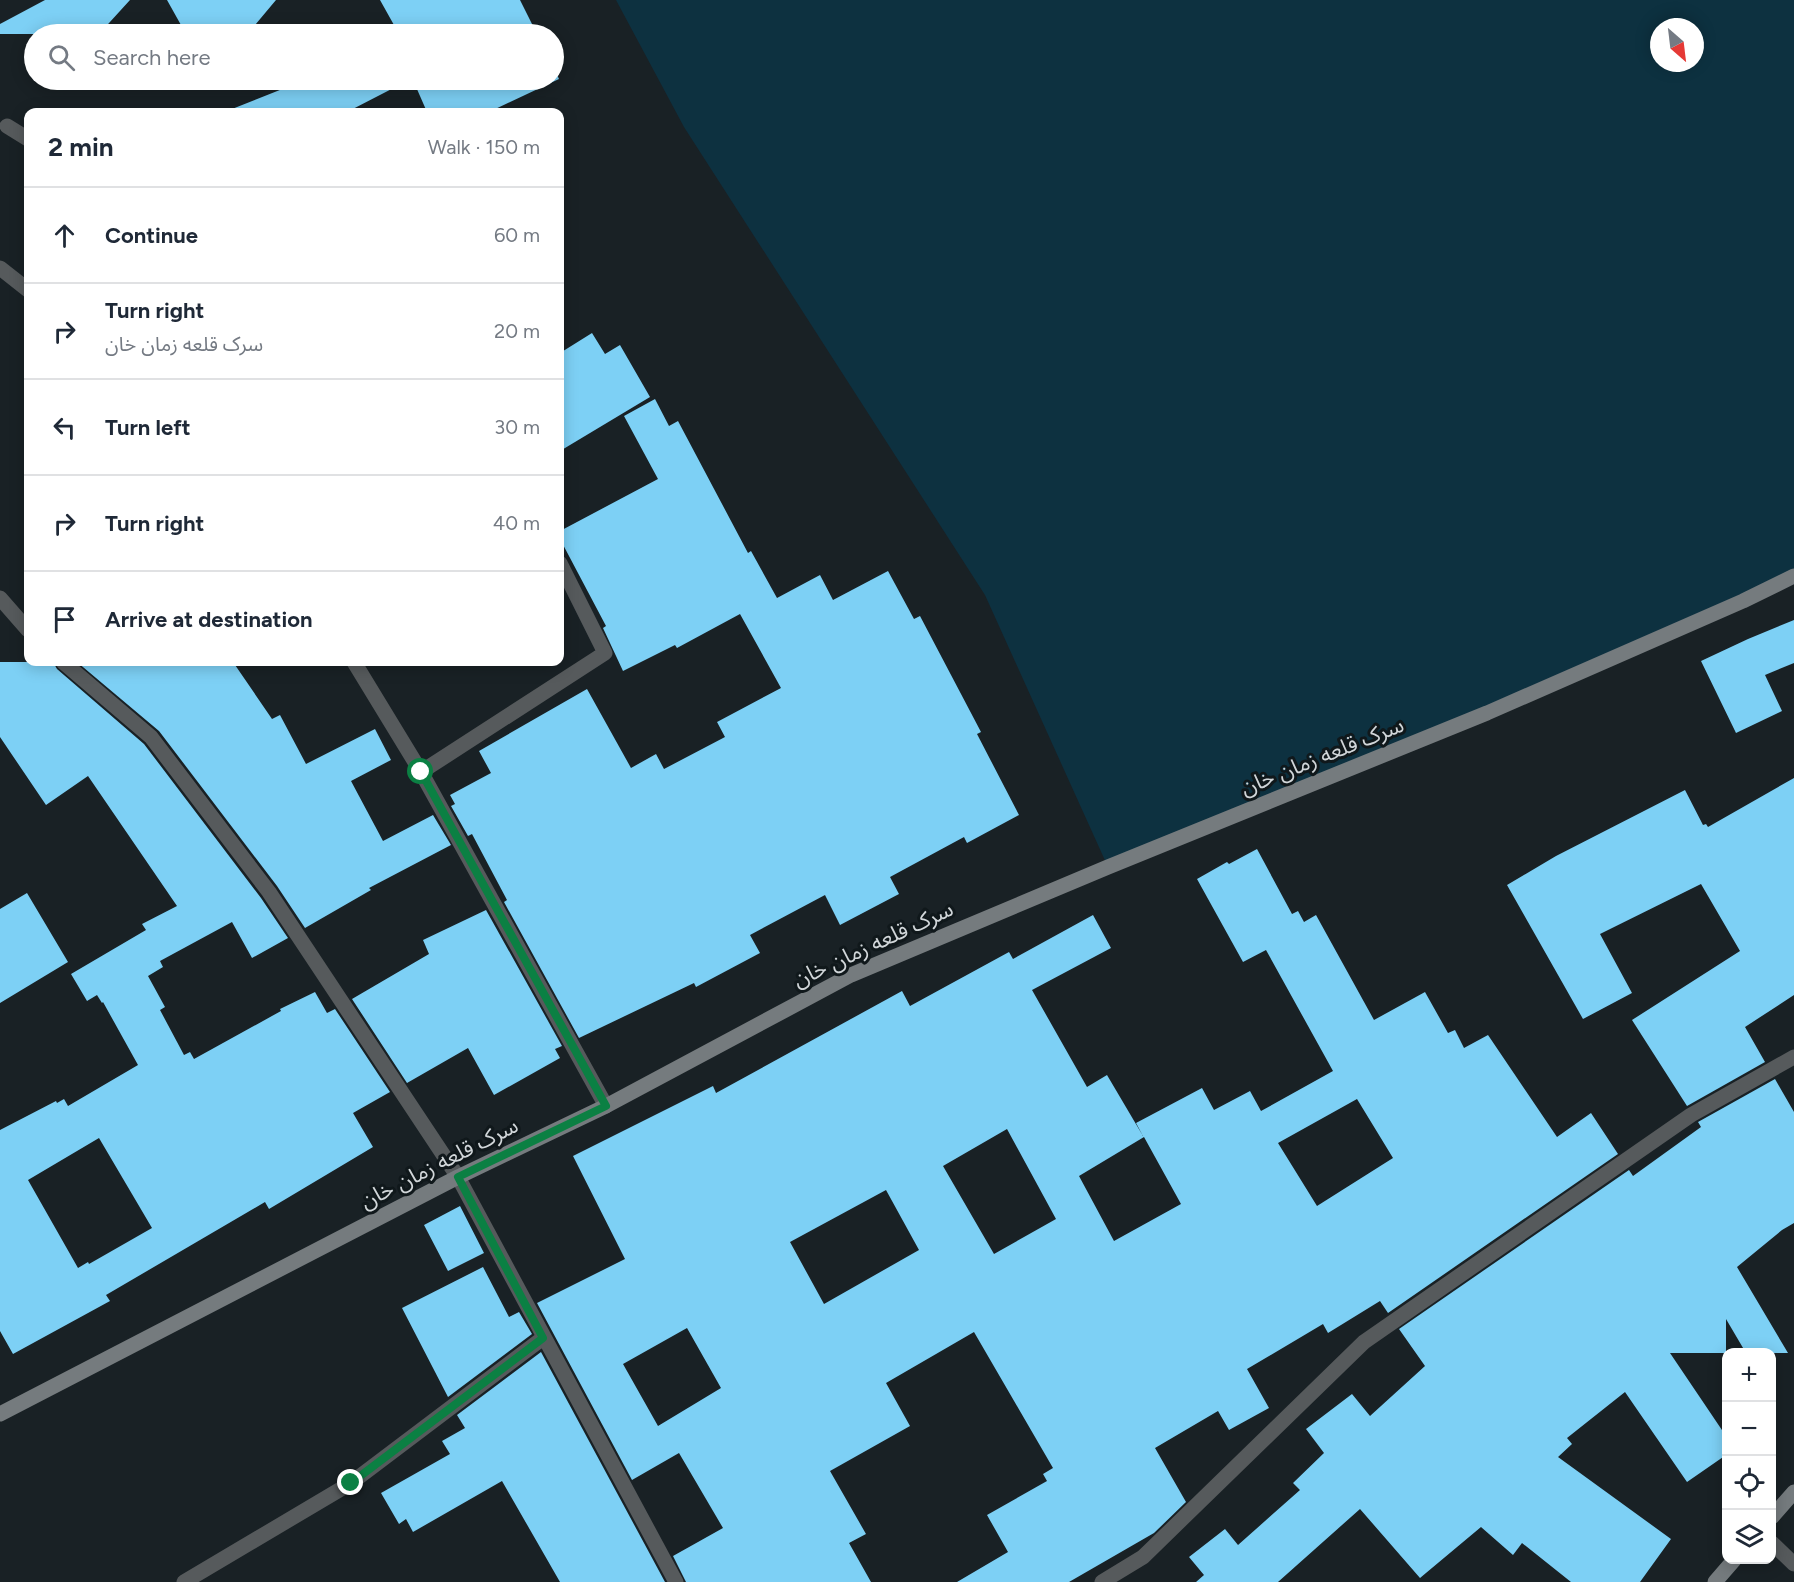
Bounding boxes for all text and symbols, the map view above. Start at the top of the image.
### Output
north arrow [1650,18,1704,72]
search box [24,24,564,90]
icon: search [45,41,78,74]
text: Search here [93,44,211,71]
text: 2 min [48,131,114,163]
text: Walk · 150 m [428,135,540,159]
icon: ahead [48,219,81,252]
text: Continue [105,222,198,249]
text: 60 m [494,223,540,247]
text: Turn right [105,297,204,324]
icon: right [48,315,81,348]
text: 20 m [494,319,540,343]
text: سرک قلعه زمان خان [105,332,263,356]
icon: left [48,411,81,444]
text: Turn left [105,414,191,441]
text: 30 m [494,415,540,439]
icon: right [48,507,81,540]
text: Turn right [105,510,204,537]
text: 40 m [493,511,540,535]
icon: arrive [48,603,81,636]
text: Arrive at destination [105,606,313,633]
street label: سرک قلعه زمان خان [1236,711,1408,801]
route start [407,758,433,784]
street label: سرک قلعه زمان خان [788,895,958,993]
street label: سرک قلعه زمان خان [355,1111,523,1215]
map controls [1722,1348,1776,1564]
button: + [1722,1348,1776,1402]
button: − [1722,1402,1776,1456]
button: locate [1722,1456,1776,1510]
route end [337,1469,363,1495]
button: layers [1722,1510,1776,1564]

